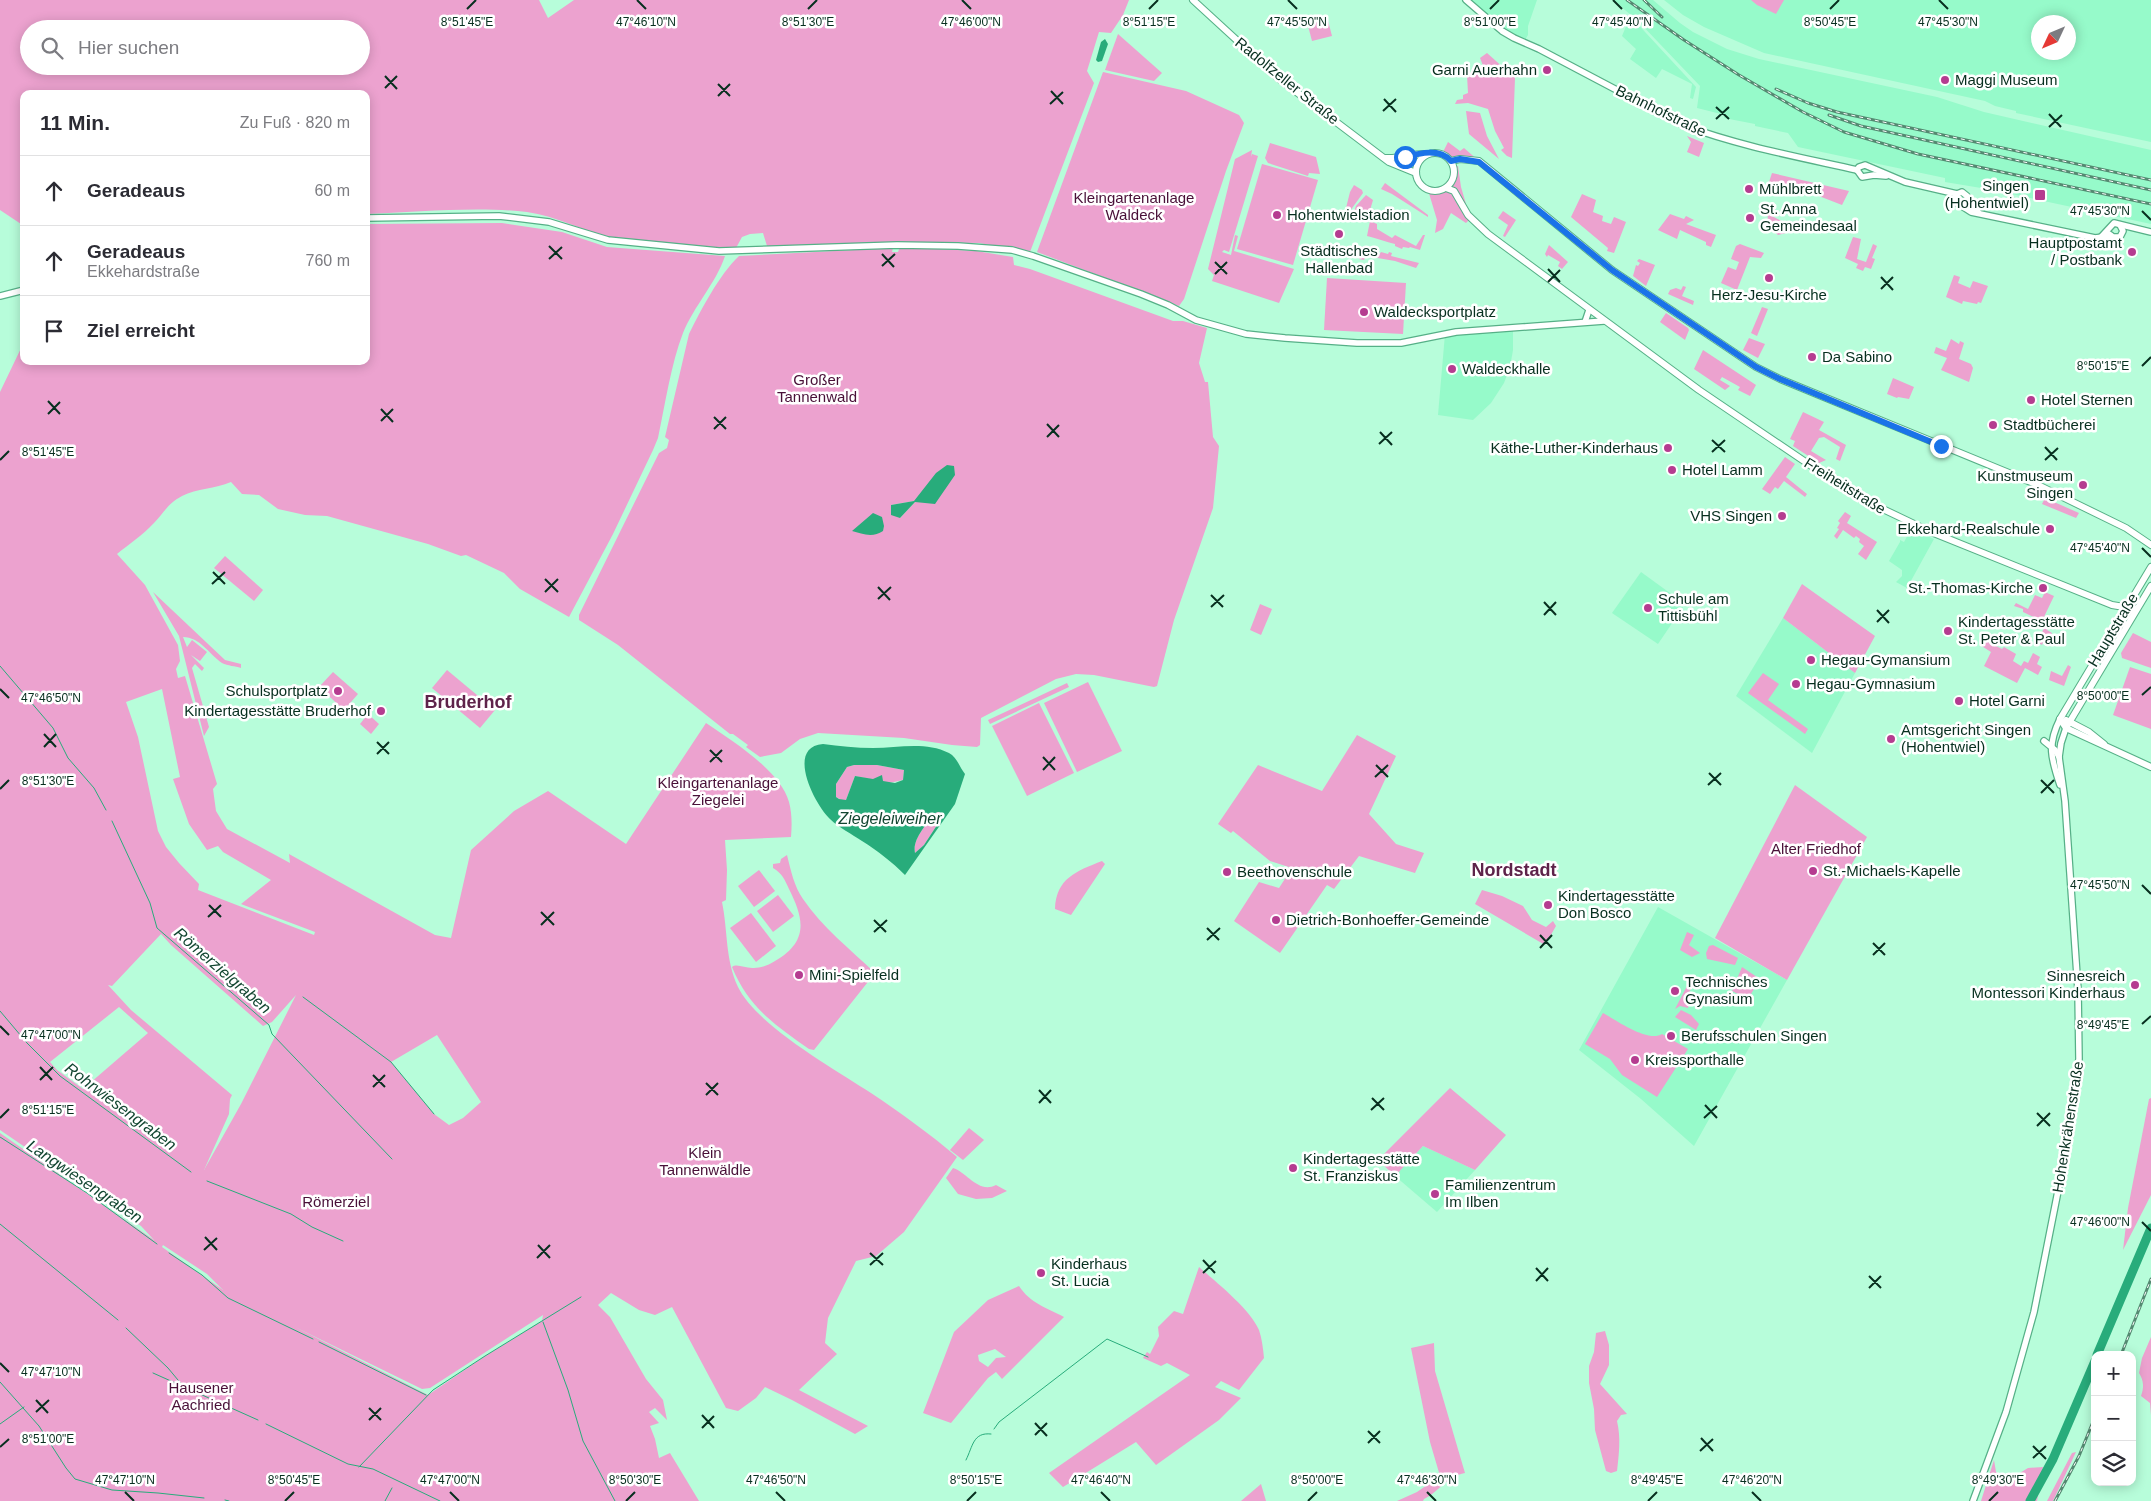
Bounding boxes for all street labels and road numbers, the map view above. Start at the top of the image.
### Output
street label: Radolfzeller Straße [1232,34,1343,128]
street label: Bahnhofstraße [1613,81,1709,140]
street label: Freiheitstraße [1802,454,1889,517]
street label: Hauptstraße [2084,590,2141,669]
street label: Hohenkrähenstraße [2049,1060,2086,1194]

